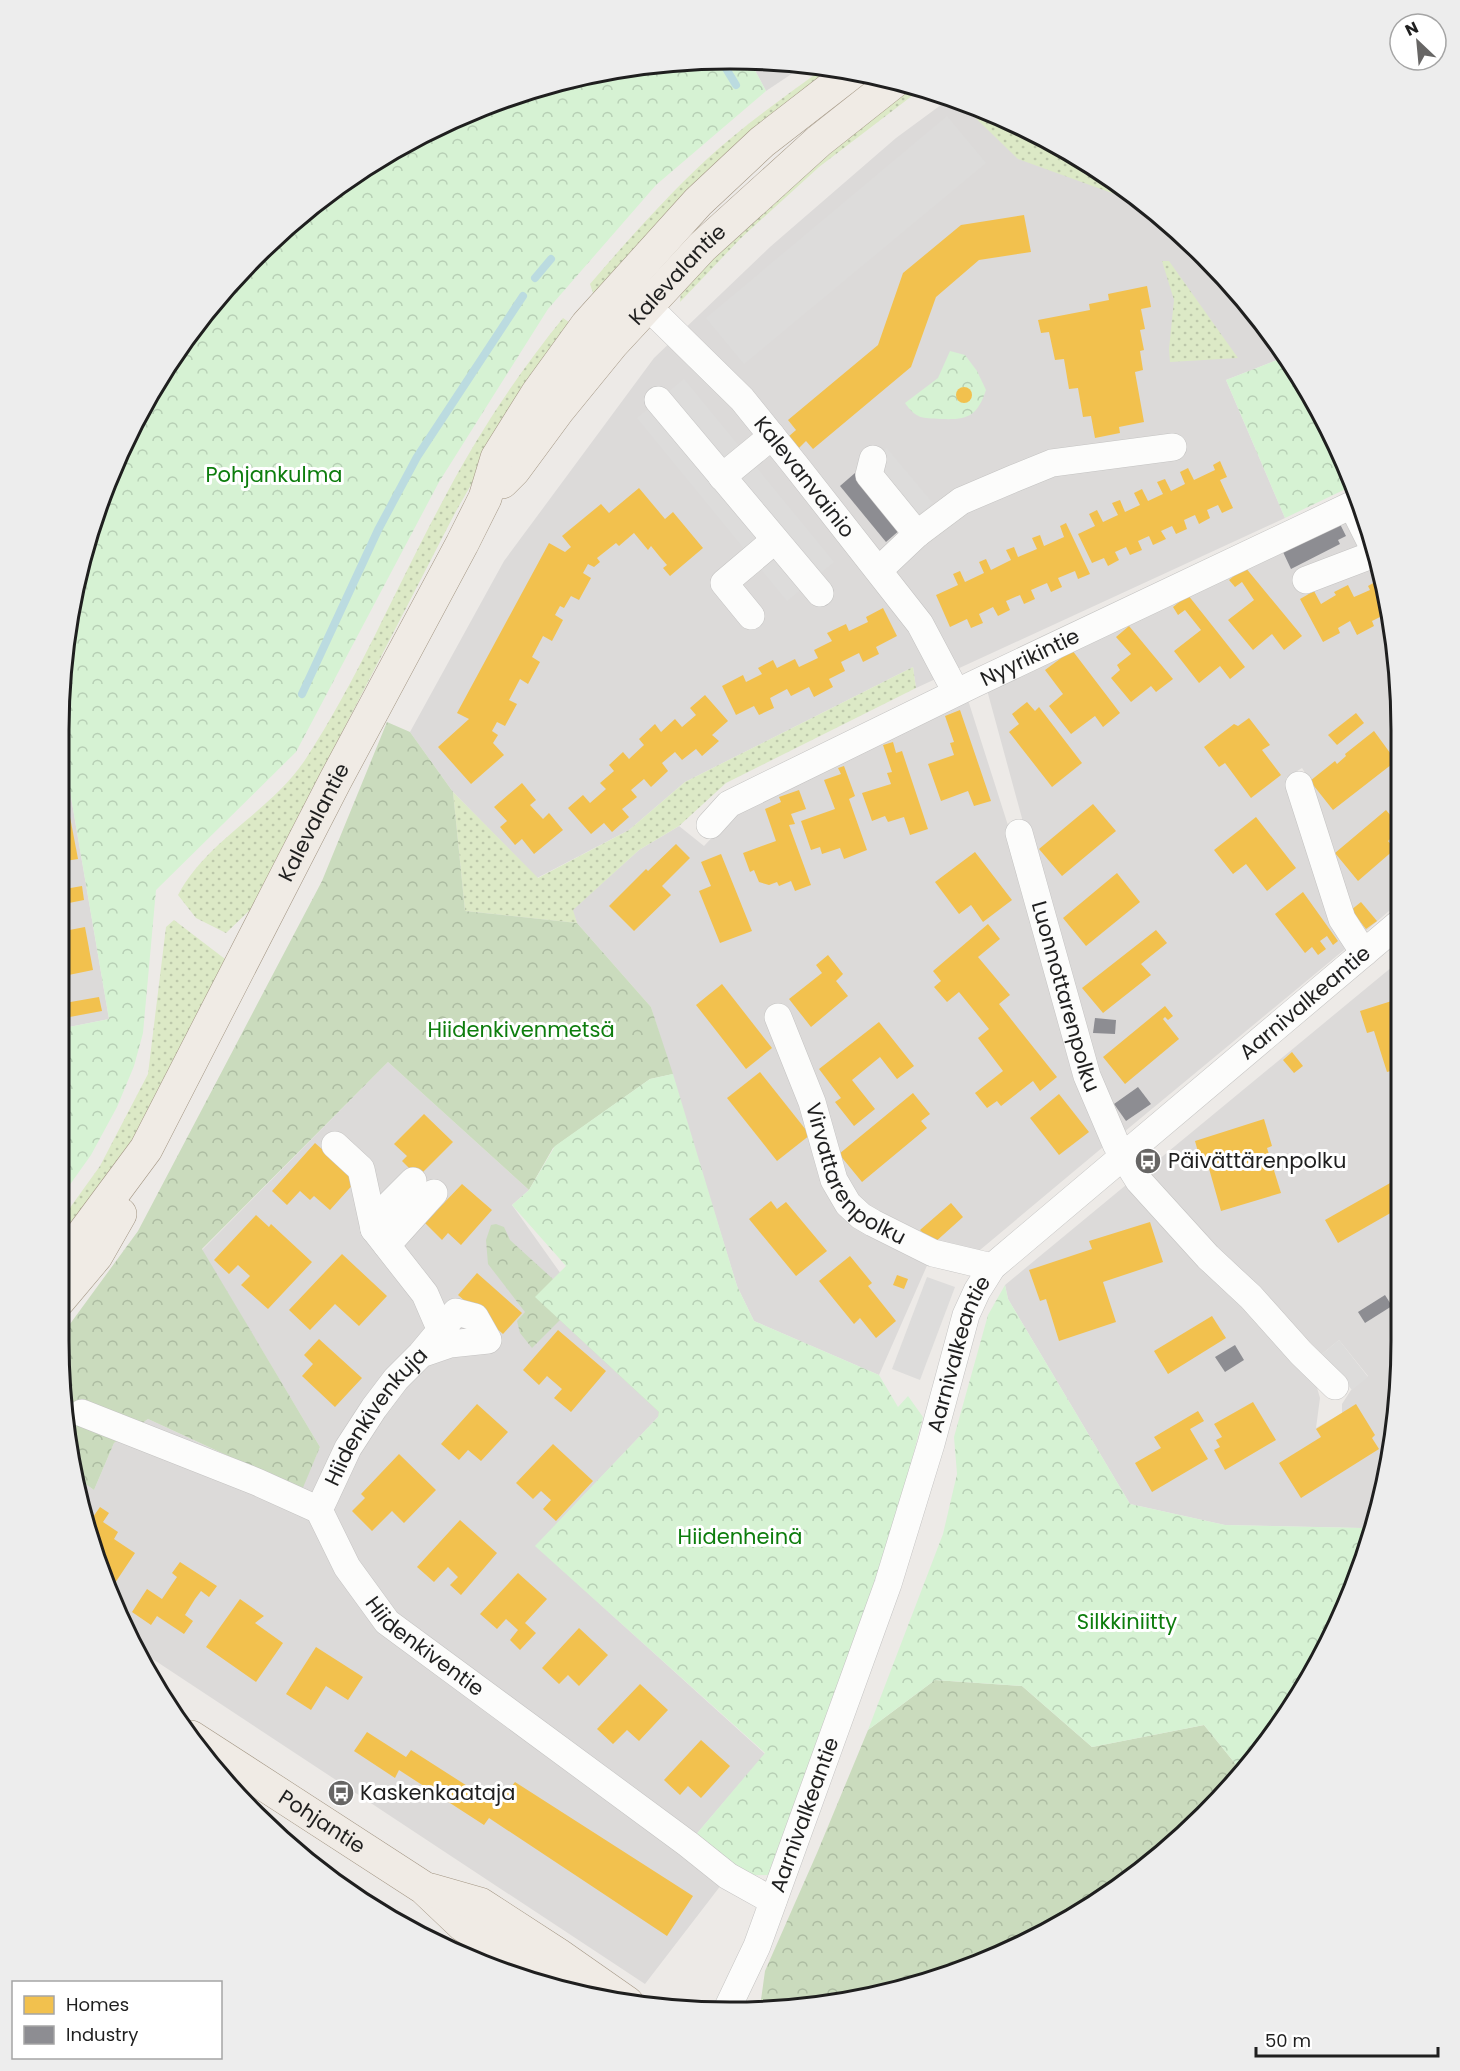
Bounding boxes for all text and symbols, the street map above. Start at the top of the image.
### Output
north arrow [1388,12,1448,72]
text: N [1401,16,1422,42]
street label: Kalevalantie [622,217,732,331]
street label: Kalevanvainio [747,410,862,544]
park label: Pohjankulma [205,460,343,489]
street label: Nyyrikintie [975,621,1084,693]
street label: Kalevalantie [271,758,356,886]
street label: Luonnottarenpolku [1025,898,1107,1096]
street label: Aarnivalkeantie [1233,939,1376,1066]
park label: Hiidenkivenmetsä [427,1015,615,1044]
street label: Virvattarenpolku [799,1099,911,1251]
bus stop icon: Päivättärenpolku [1133,1146,1163,1176]
place label: Päivättärenpolku [1168,1146,1346,1175]
street label: Aarnivalkeantie [920,1270,997,1436]
street label: Hiidenkivenkuja [317,1341,434,1490]
park label: Hiidenheinä [678,1522,802,1551]
street label: Hiidenkiventie [359,1590,490,1703]
park label: Silkkiniitty [1077,1607,1177,1636]
street label: Aarnivalkeantie [763,1733,845,1896]
bus stop icon: Kaskenkaataja [326,1778,356,1808]
place label: Kaskenkaataja [360,1778,515,1807]
street label: Pohjantie [273,1783,371,1860]
legend [12,1981,222,2059]
text: Homes [66,1992,129,2017]
scale bar [1256,2020,1438,2058]
text: Industry [66,2022,138,2047]
text: 50 m [1265,2028,1311,2053]

